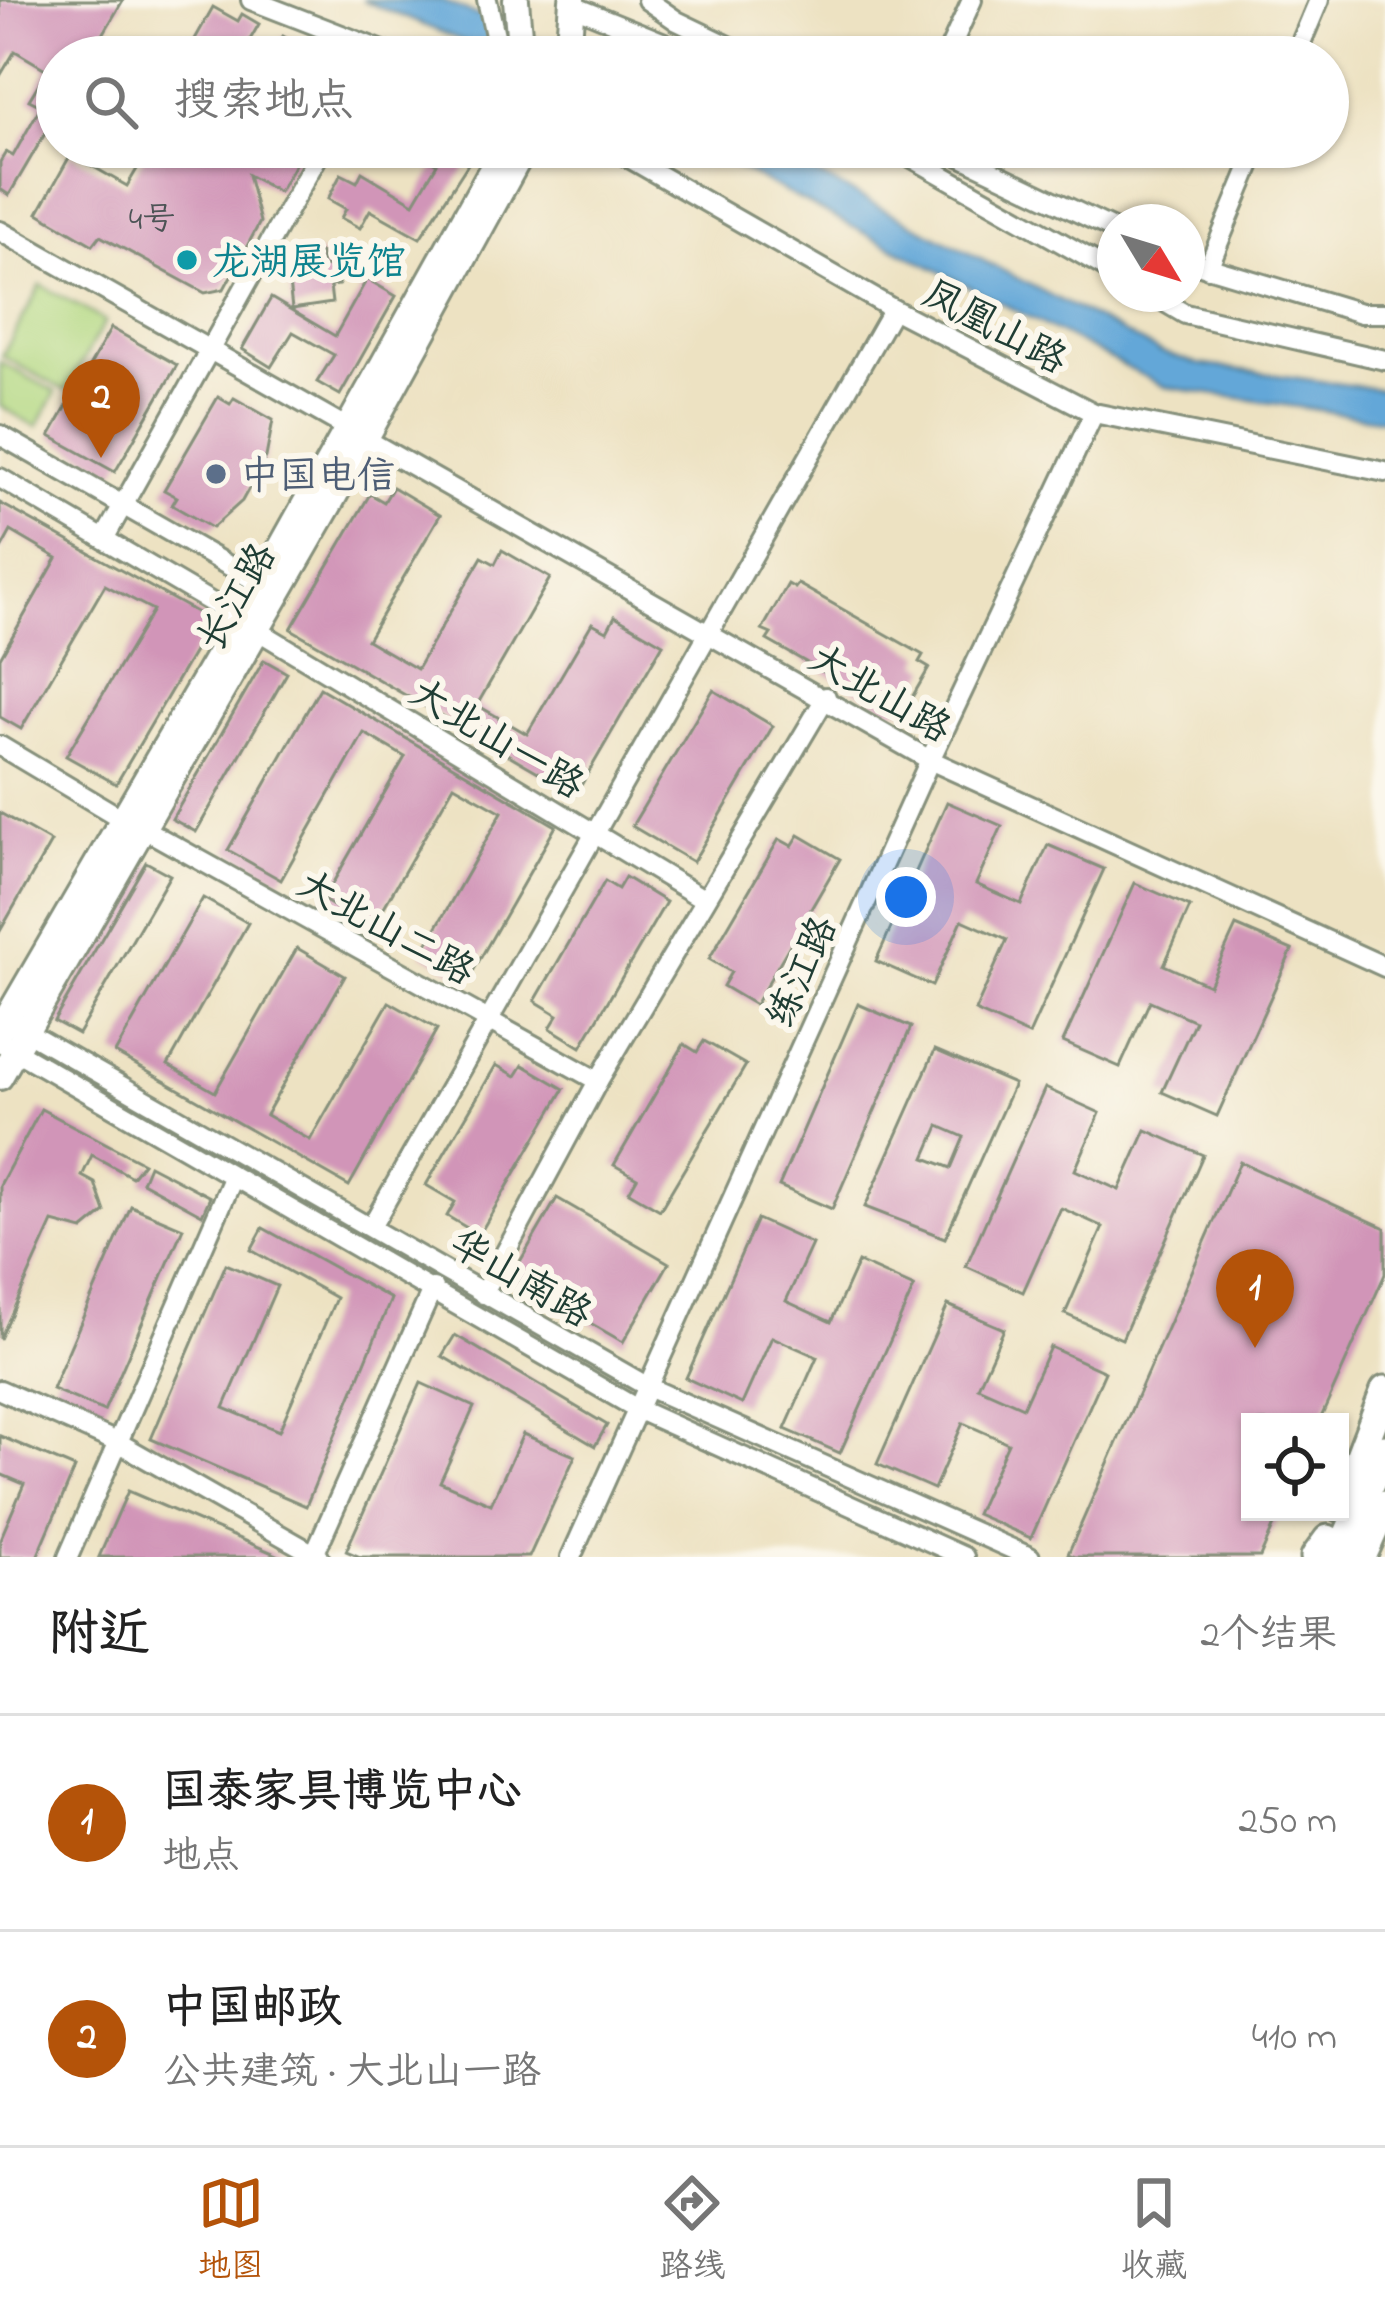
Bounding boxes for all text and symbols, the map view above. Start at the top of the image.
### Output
search box [36,36,1349,168]
icon: search [78,69,144,135]
text: 搜索地点 [174,70,354,136]
house number: 4号 [129,197,175,245]
north arrow [1097,204,1205,312]
place label: 龙湖展览馆 [211,236,406,293]
marker: 龙湖展览馆 [174,247,200,273]
street label: 凤凰山路 [912,267,1076,391]
pin: 2 [62,359,140,458]
place label: 中国电信 [240,450,396,507]
marker: 中国电信 [203,461,229,487]
street label: 长江路 [185,533,293,663]
street label: 大北山路 [797,632,961,760]
street label: 大北山一路 [397,666,594,816]
street label: 大北山二路 [286,858,484,1002]
your location [876,867,936,927]
street label: 练江路 [754,908,854,1038]
street label: 华山南路 [438,1217,602,1345]
pin: 1 [1216,1249,1294,1348]
map controls [1241,1413,1349,1521]
button: locate [1241,1413,1349,1521]
text: 附近 [48,1599,150,1674]
text: 2个结果 [1201,1608,1337,1665]
text: 国泰家具博览中心 [162,1761,522,1827]
text: 1 [81,1794,93,1851]
text: 250 m [1238,1794,1337,1851]
text: 地点 [162,1829,240,1886]
text: 中国邮政 [162,1977,342,2043]
text: 2 [77,2010,97,2067]
text: 410 m [1252,2010,1337,2067]
text: 公共建筑 · 大北山一路 [162,2045,541,2102]
tab: 地图 [198,2170,264,2292]
tab: 路线 [659,2170,725,2292]
tab: 收藏 [1121,2170,1187,2292]

